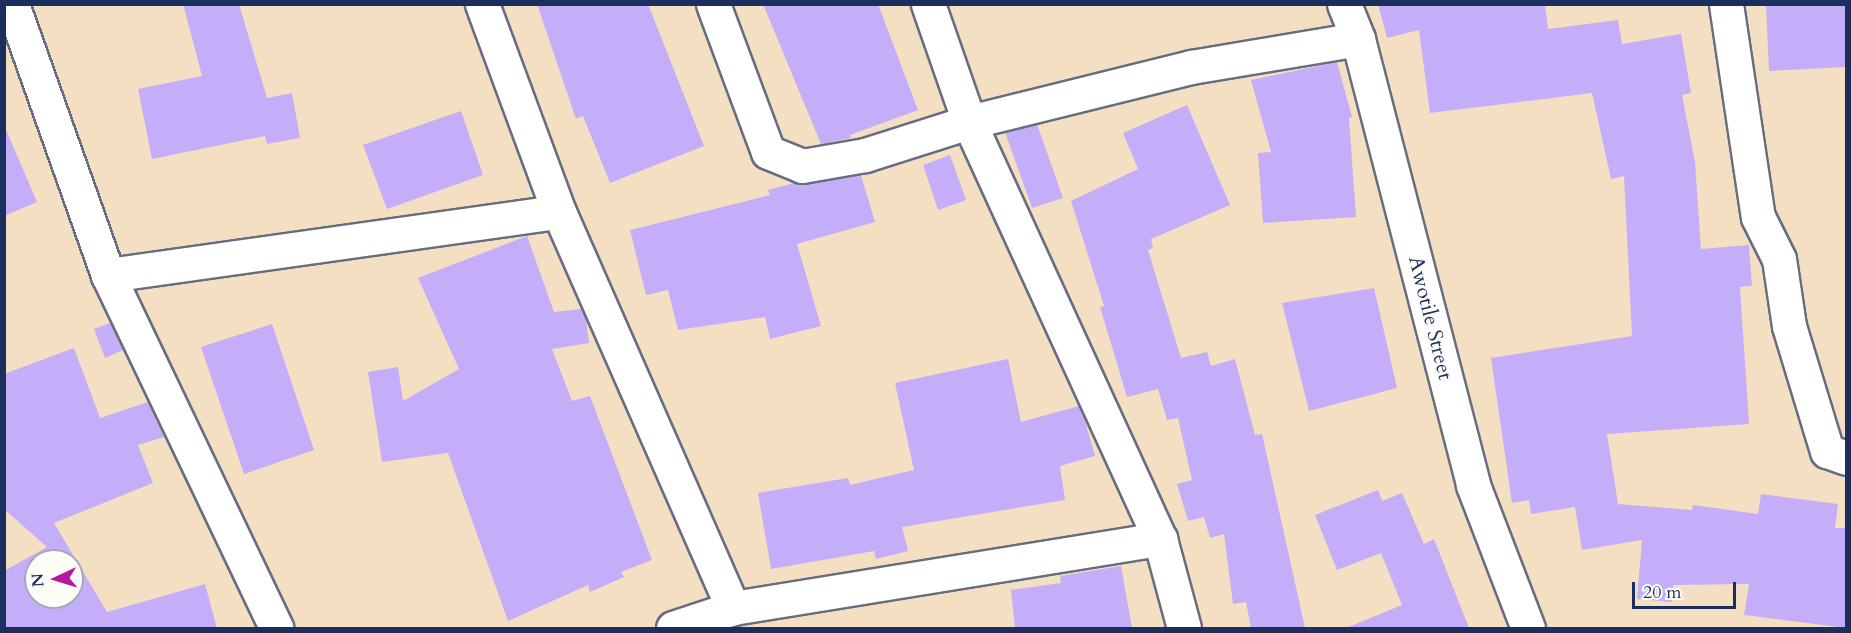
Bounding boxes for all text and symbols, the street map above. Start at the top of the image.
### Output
street label: Awotile Street [1402,253,1458,383]
north arrow [24,549,84,609]
scale bar [1635,570,1738,608]
text: N [27,572,49,588]
text: 20 m [1643,580,1682,605]

